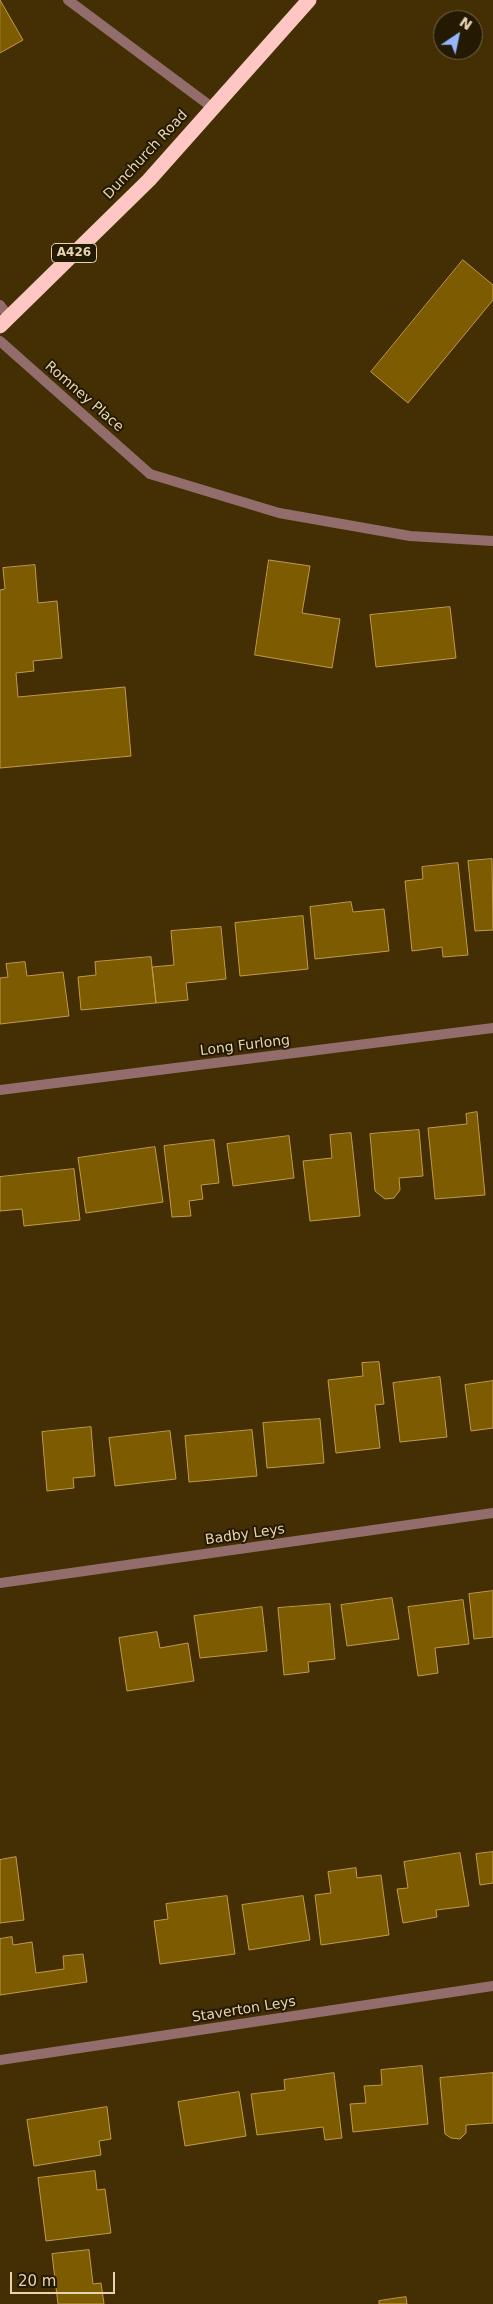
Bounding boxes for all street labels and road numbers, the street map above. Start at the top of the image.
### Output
street label: Dunchurch Road [100,107,192,203]
road number: A426 [52,244,96,262]
street label: Romney Place [41,358,127,436]
street label: Long Furlong [199,1032,291,1060]
street label: Badby Leys [204,1521,286,1549]
street label: Staverton Leys [191,1994,297,2026]

